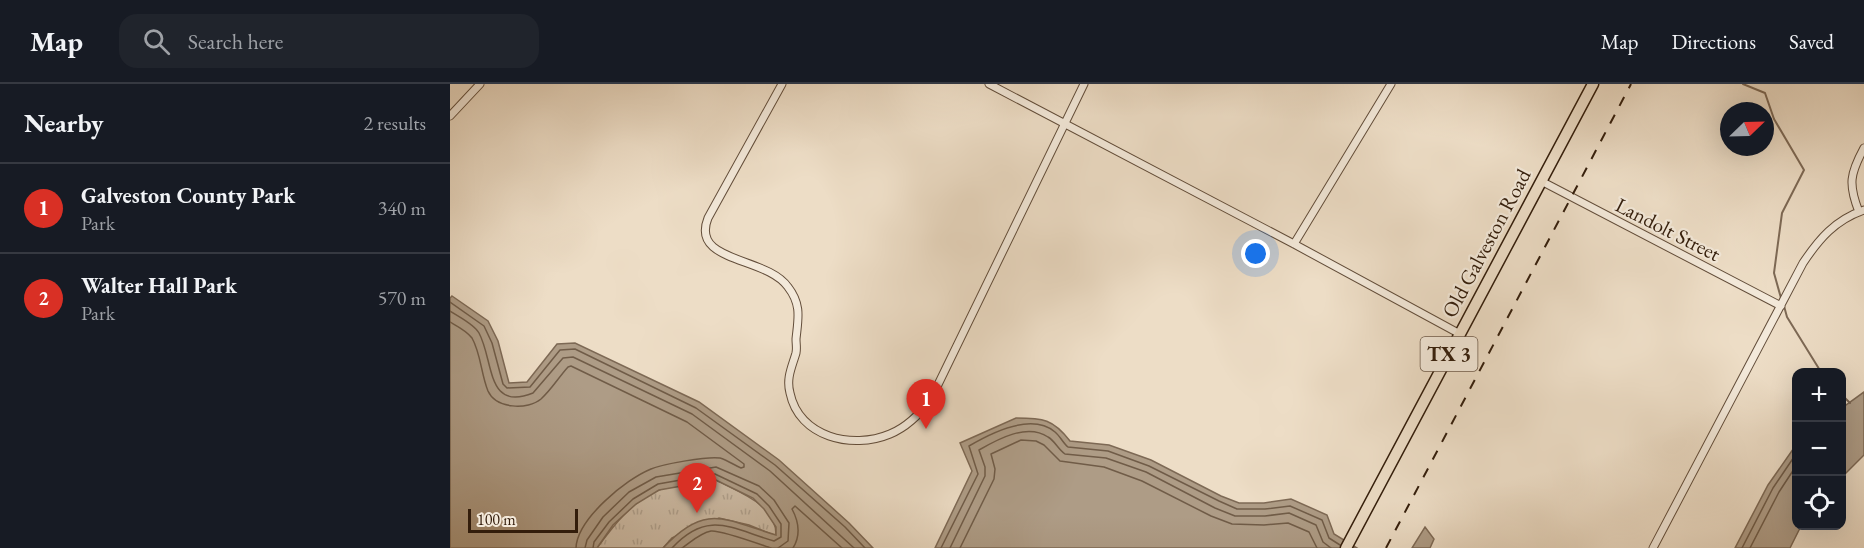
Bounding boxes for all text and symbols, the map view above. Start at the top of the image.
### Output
search box [119,14,539,68]
text: Map [30,23,83,59]
icon: search [140,25,173,58]
text: Search here [188,27,283,56]
text: Map [1601,28,1638,55]
text: Directions [1671,28,1756,55]
text: Saved [1789,28,1834,55]
north arrow [1720,102,1774,156]
text: Nearby [24,106,104,140]
text: 2 results [363,110,426,136]
street label: Old Galveston Road [1435,164,1537,322]
text: Galveston County Park [81,181,295,210]
street label: Landolt Street [1611,191,1725,267]
text: 1 [38,195,49,221]
text: 340 m [378,195,426,221]
text: Park [81,210,115,236]
your location [1241,239,1270,268]
text: Walter Hall Park [81,271,237,300]
text: 2 [38,285,49,311]
text: 570 m [378,285,426,311]
text: Park [81,300,115,326]
road number: TX 3 [1420,337,1478,371]
map controls [1792,368,1846,530]
button: + [1792,368,1846,422]
pin: 1 [906,380,946,429]
button: − [1792,422,1846,476]
pin: 2 [678,464,716,513]
button: locate [1792,476,1846,530]
scale bar [468,506,578,534]
text: 100 m [477,509,516,530]

